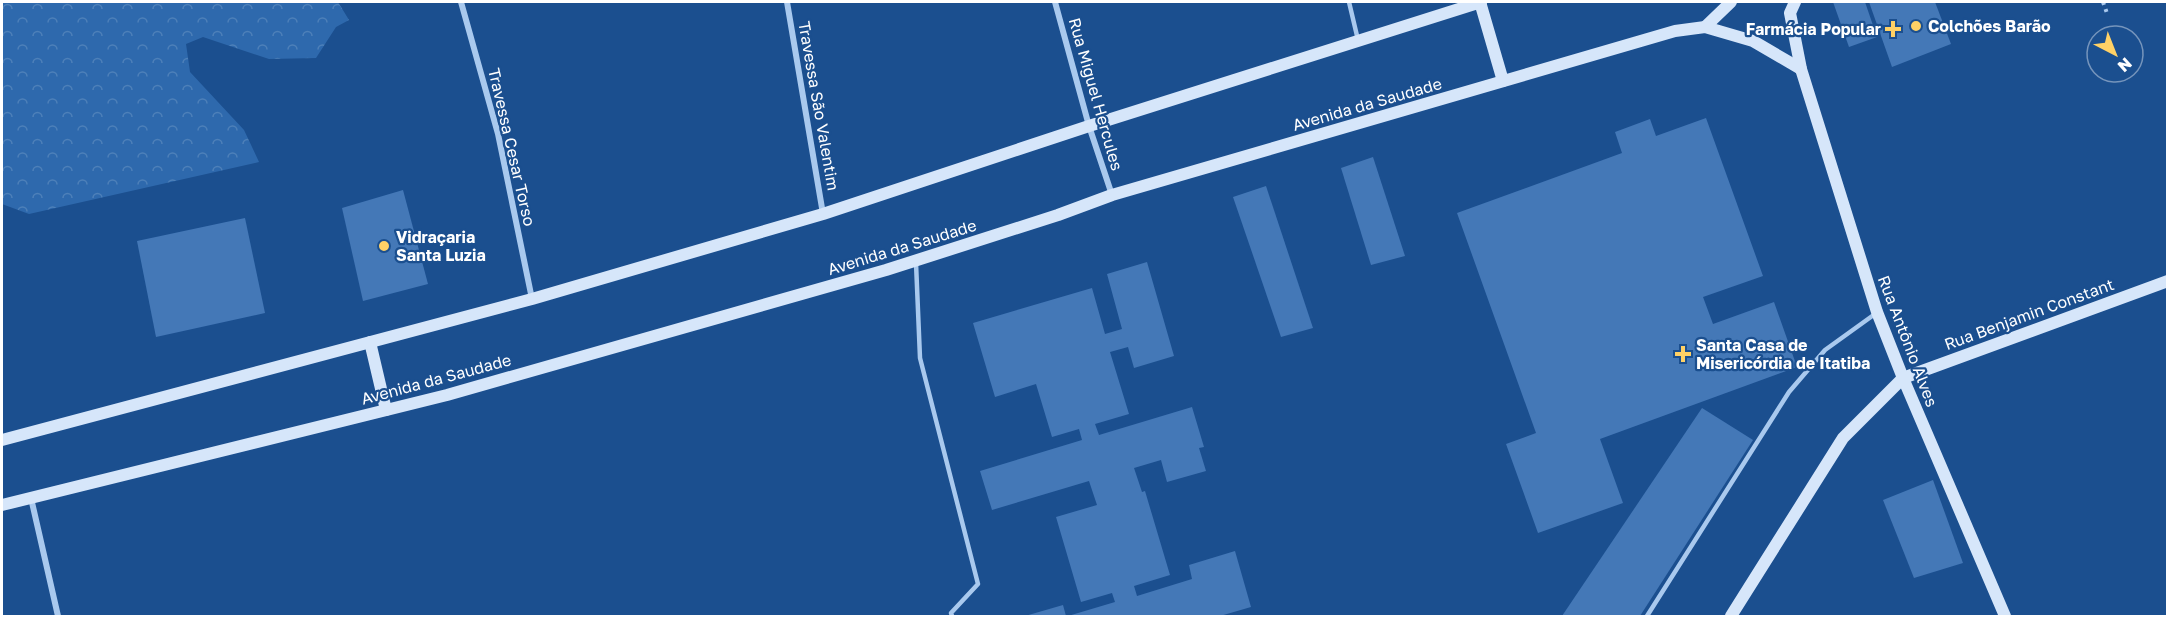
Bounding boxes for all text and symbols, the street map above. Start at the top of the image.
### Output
street label: Rua Miguel Hercules [1065,15,1127,173]
place label: Colchões Barão [1928,16,2051,36]
place label: Farmácia Popular [1746,19,1881,39]
marker: Colchões Barão [1909,19,1923,33]
street label: Travessa São Valentim [794,20,844,192]
marker: Farmácia Popular [1886,22,1900,36]
north arrow [2085,24,2145,84]
text: N [2114,54,2136,77]
street label: Travessa Cesar Torso [484,66,540,228]
street label: Avenida da Saudade [1290,73,1444,135]
street label: Avenida da Saudade [825,215,979,279]
place label: Vidraçaria Santa Luzia [396,227,486,265]
marker: Vidraçaria Santa Luzia [377,239,391,253]
street label: Rua Antônio Alves [1874,273,1942,409]
street label: Rua Benjamin Constant [1941,274,2117,354]
place label: Santa Casa de Misericórdia de Itatiba [1696,335,1870,373]
marker: Santa Casa de Misericórdia de Itatiba [1674,345,1692,363]
street label: Avenida da Saudade [359,349,513,409]

